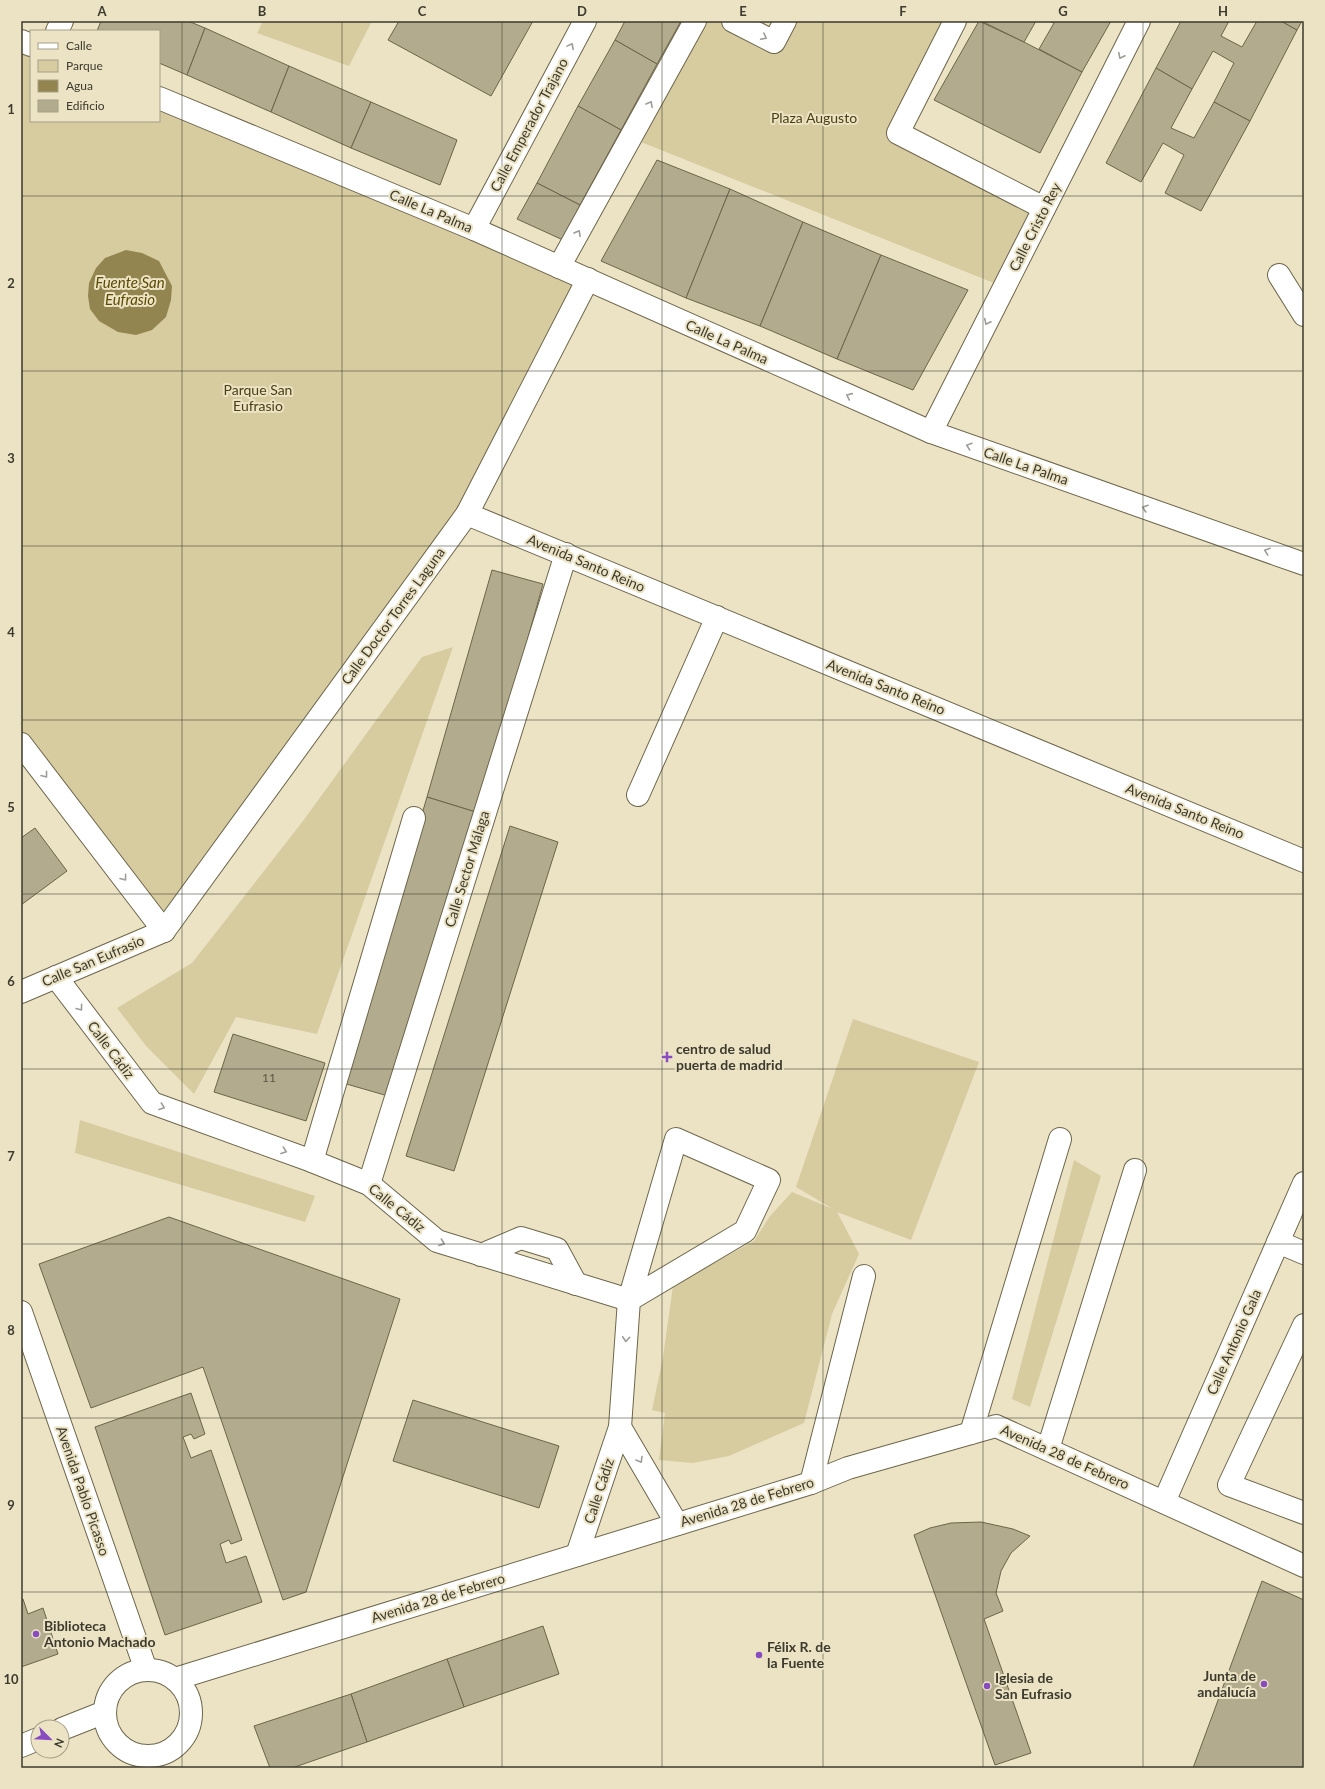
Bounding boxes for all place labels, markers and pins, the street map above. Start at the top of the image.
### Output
place label: centro de salud puerta de madrid [676,1040,783,1073]
marker: centro de salud puerta de madrid [661,1051,673,1063]
place label: Biblioteca Antonio Machado [43,1617,156,1650]
marker: Biblioteca Antonio Machado [31,1629,41,1639]
place label: Félix R. de la Fuente [767,1638,831,1671]
marker: Félix R. de la Fuente [754,1650,764,1660]
place label: Junta de andalucía [1197,1667,1257,1700]
place label: Iglesia de San Eufrasio [995,1669,1072,1702]
marker: Junta de andalucía [1259,1679,1269,1689]
marker: Iglesia de San Eufrasio [982,1681,992,1691]

